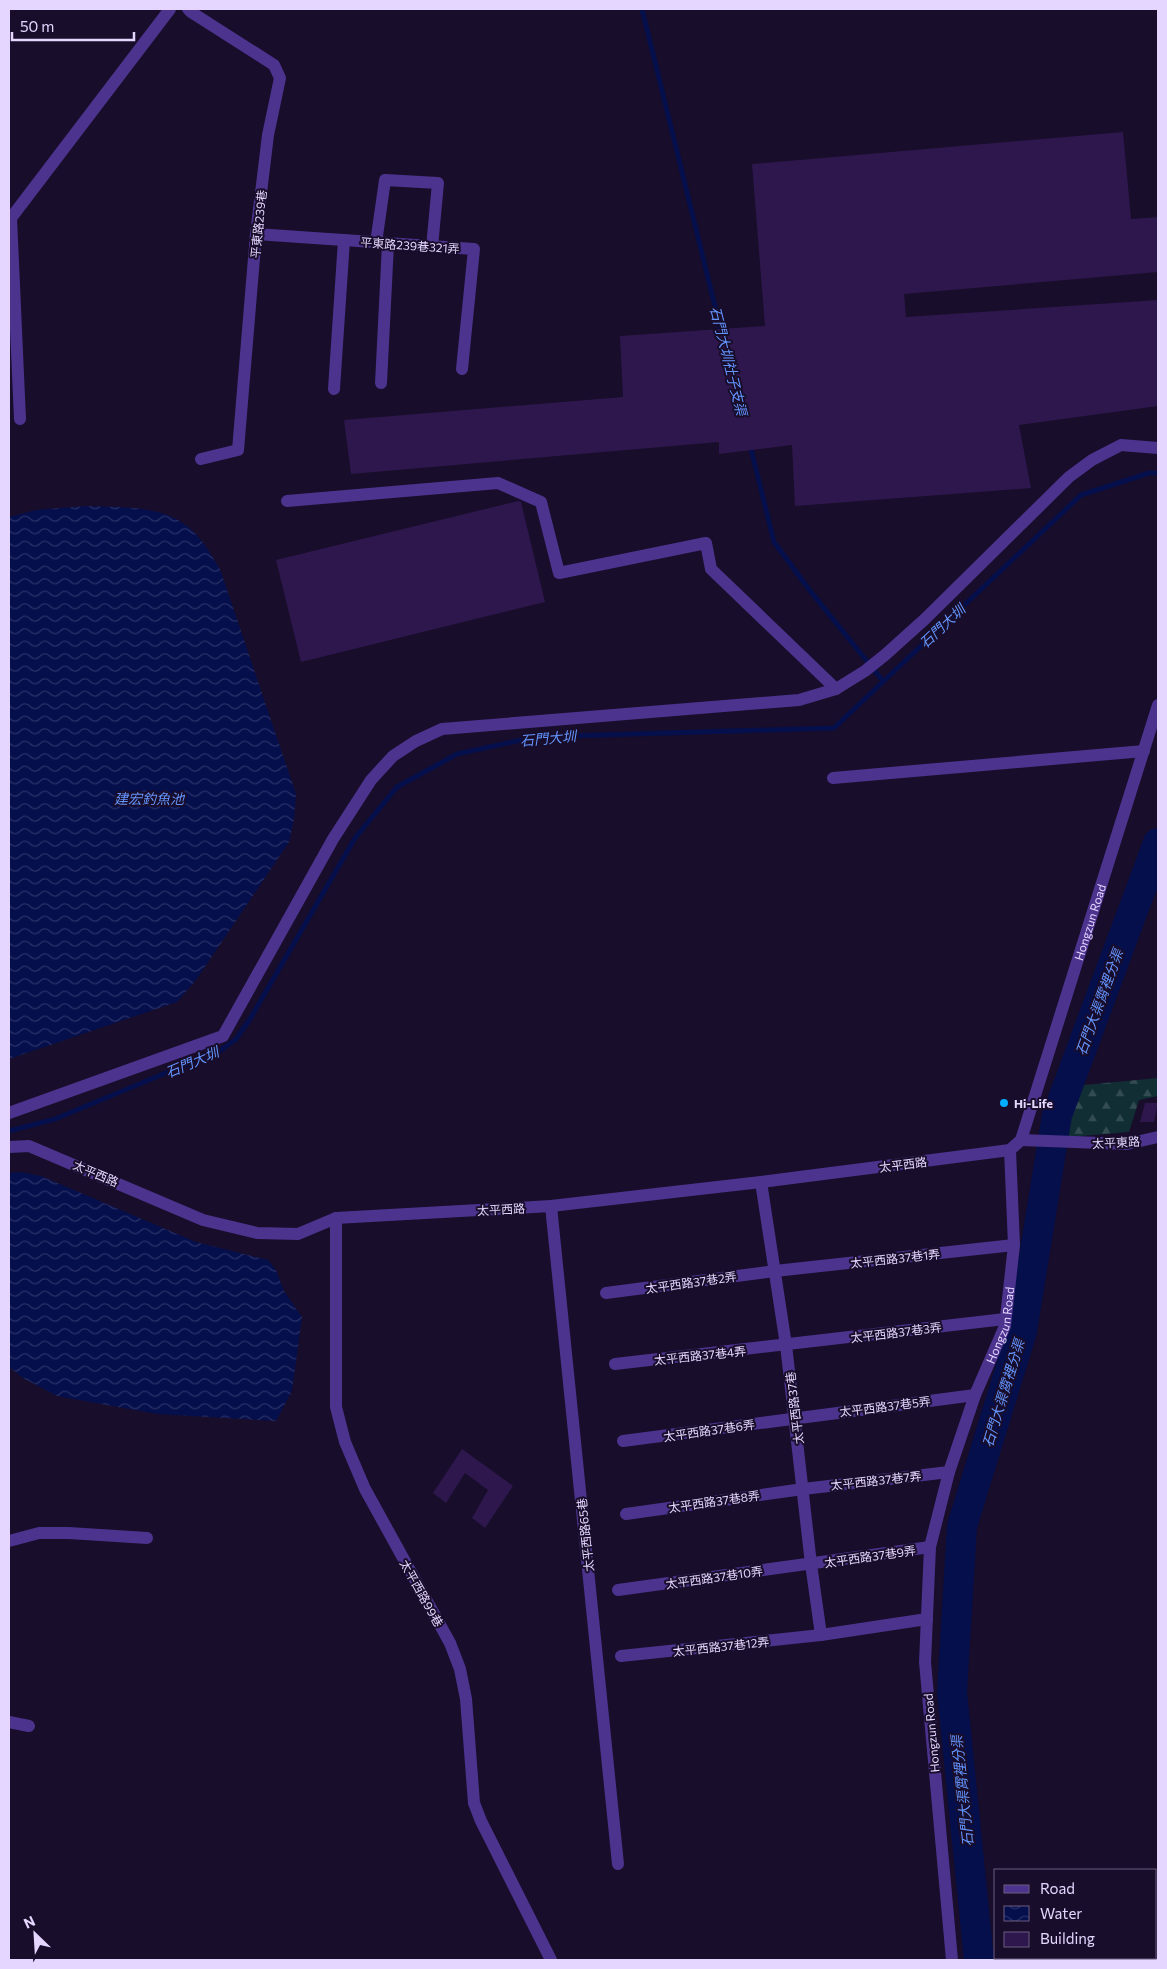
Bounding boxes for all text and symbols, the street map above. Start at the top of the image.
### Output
scale bar [12,10,135,42]
text: 50 m [20,17,54,35]
street label: 平東路239巷 [247,189,269,259]
street label: 平東路239巷321弄 [360,235,460,255]
water label: 石門大圳社子支渠 [707,305,751,419]
water label: 石門大圳 [916,599,970,651]
water label: 石門大圳 [519,727,579,749]
water label: 建宏釣魚池 [114,790,186,807]
street label: Hongzun Road [1071,882,1108,962]
water label: 石門大渠霄裡分渠 [1072,945,1127,1058]
water label: 石門大圳 [163,1042,223,1081]
place label: Hi-Life [1014,1096,1053,1110]
marker: Hi-Life [998,1097,1010,1109]
street label: 太平東路 [1092,1134,1140,1150]
street label: 太平西路 [878,1154,928,1174]
street label: 太平西路 [71,1157,121,1189]
street label: 太平西路 [477,1201,525,1217]
street label: 太平西路37巷1弄 [849,1246,941,1270]
street label: 太平西路37巷2弄 [645,1269,737,1295]
street label: Hongzun Road [983,1286,1016,1365]
street label: 太平西路37巷3弄 [849,1319,943,1345]
water label: 石門大渠霄裡分渠 [978,1335,1028,1449]
street label: 太平西路37巷4弄 [653,1343,747,1367]
street label: 太平西路37巷 [783,1371,805,1445]
street label: 太平西路37巷5弄 [838,1393,932,1419]
street label: 太平西路37巷6弄 [662,1417,756,1443]
street label: 太平西路37巷7弄 [830,1468,922,1492]
street label: 太平西路37巷8弄 [667,1488,761,1514]
street label: 太平西路65巷 [574,1497,596,1573]
street label: 太平西路37巷9弄 [823,1543,917,1569]
street label: 太平西路99巷 [398,1557,446,1629]
street label: 太平西路37巷10弄 [664,1563,764,1591]
street label: 太平西路37巷12弄 [672,1634,770,1658]
street label: Hongzun Road [921,1693,941,1773]
water label: 石門大渠霄裡分渠 [947,1732,976,1848]
legend [994,1869,1157,1959]
text: Road [1040,1879,1075,1897]
text: Water [1040,1904,1082,1922]
north arrow [10,1909,60,1959]
text: N [21,1912,38,1932]
text: Building [1040,1929,1095,1947]

